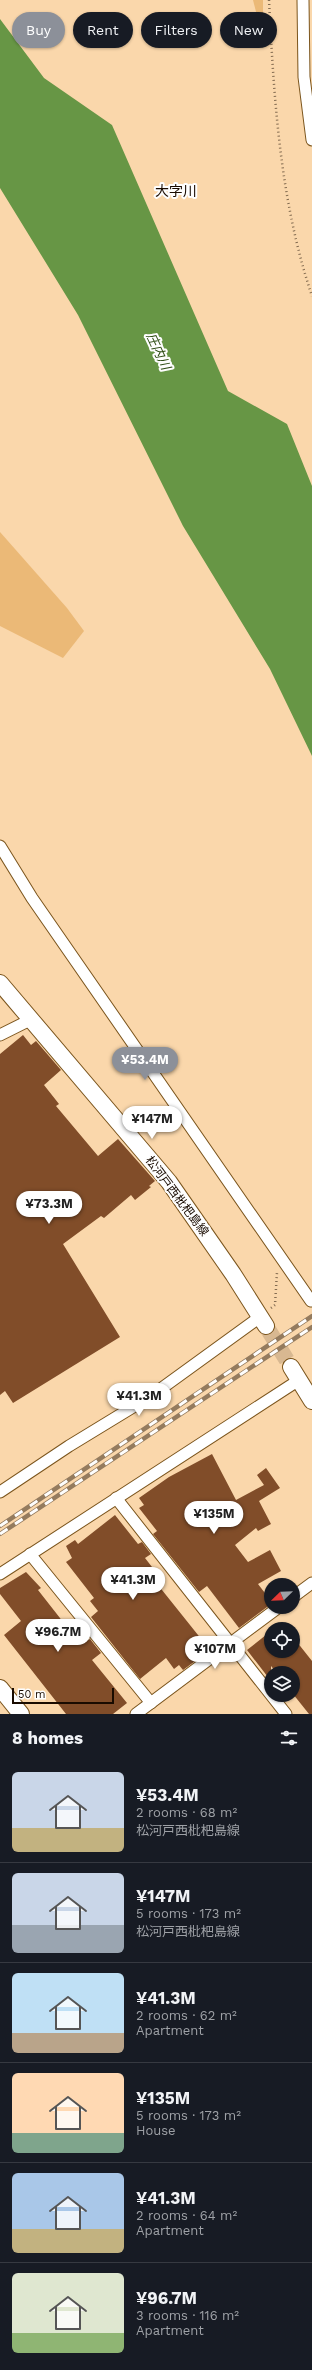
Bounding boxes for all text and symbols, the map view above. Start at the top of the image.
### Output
chip: Buy [12,12,65,48]
chip: Rent [73,12,133,48]
chip: Filters [141,12,212,48]
chip: New [220,12,277,48]
district label: 大字川 [155,183,197,199]
water label: 庄内川 [144,330,174,374]
pin: ¥53.4M [112,1047,178,1081]
text: ¥53.4M [121,1052,169,1067]
pin: ¥147M [124,1106,180,1140]
text: ¥147M [131,1111,173,1126]
street label: 松河戸西枇杷島線 [143,1153,211,1239]
pin: ¥73.3M [16,1191,82,1225]
text: ¥73.3M [25,1196,73,1211]
pin: ¥41.3M [106,1383,172,1417]
text: ¥41.3M [116,1388,162,1403]
pin: ¥135M [186,1501,242,1535]
text: ¥135M [193,1506,235,1521]
pin: ¥41.3M [100,1567,166,1601]
text: ¥41.3M [110,1572,156,1587]
north arrow [264,1578,300,1614]
map controls [264,1578,300,1702]
pin: ¥96.7M [25,1619,91,1653]
button: locate [264,1622,300,1658]
text: ¥96.7M [35,1624,81,1639]
pin: ¥107M [187,1636,243,1670]
text: ¥107M [194,1641,236,1656]
button: layers [264,1666,300,1702]
scale bar [12,1686,114,1705]
text: 50 m [18,1688,45,1701]
icon: filters [278,1727,300,1749]
text: 8 homes [12,1728,83,1748]
text: ¥53.4M [136,1785,199,1805]
icon: home [44,1788,92,1836]
text: 2 rooms · 68 m² [136,1805,237,1820]
text: 松河戸西枇杷島線 [136,1823,240,1838]
text: ¥147M [136,1886,191,1906]
icon: home [44,1889,92,1937]
text: 5 rooms · 173 m² [136,1906,241,1921]
text: 松河戸西枇杷島線 [136,1924,240,1939]
text: ¥41.3M [136,1988,196,2008]
icon: home [44,1989,92,2037]
text: 2 rooms · 62 m² [136,2008,237,2023]
text: Apartment [136,2023,204,2038]
text: ¥135M [136,2088,190,2108]
icon: home [44,2089,92,2137]
text: 5 rooms · 173 m² [136,2108,241,2123]
text: House [136,2123,176,2138]
text: ¥41.3M [136,2188,196,2208]
icon: home [44,2189,92,2237]
text: 2 rooms · 64 m² [136,2208,237,2223]
text: Apartment [136,2223,204,2238]
text: ¥96.7M [136,2288,197,2308]
icon: home [44,2289,92,2337]
text: 3 rooms · 116 m² [136,2308,239,2323]
text: Apartment [136,2323,204,2338]

